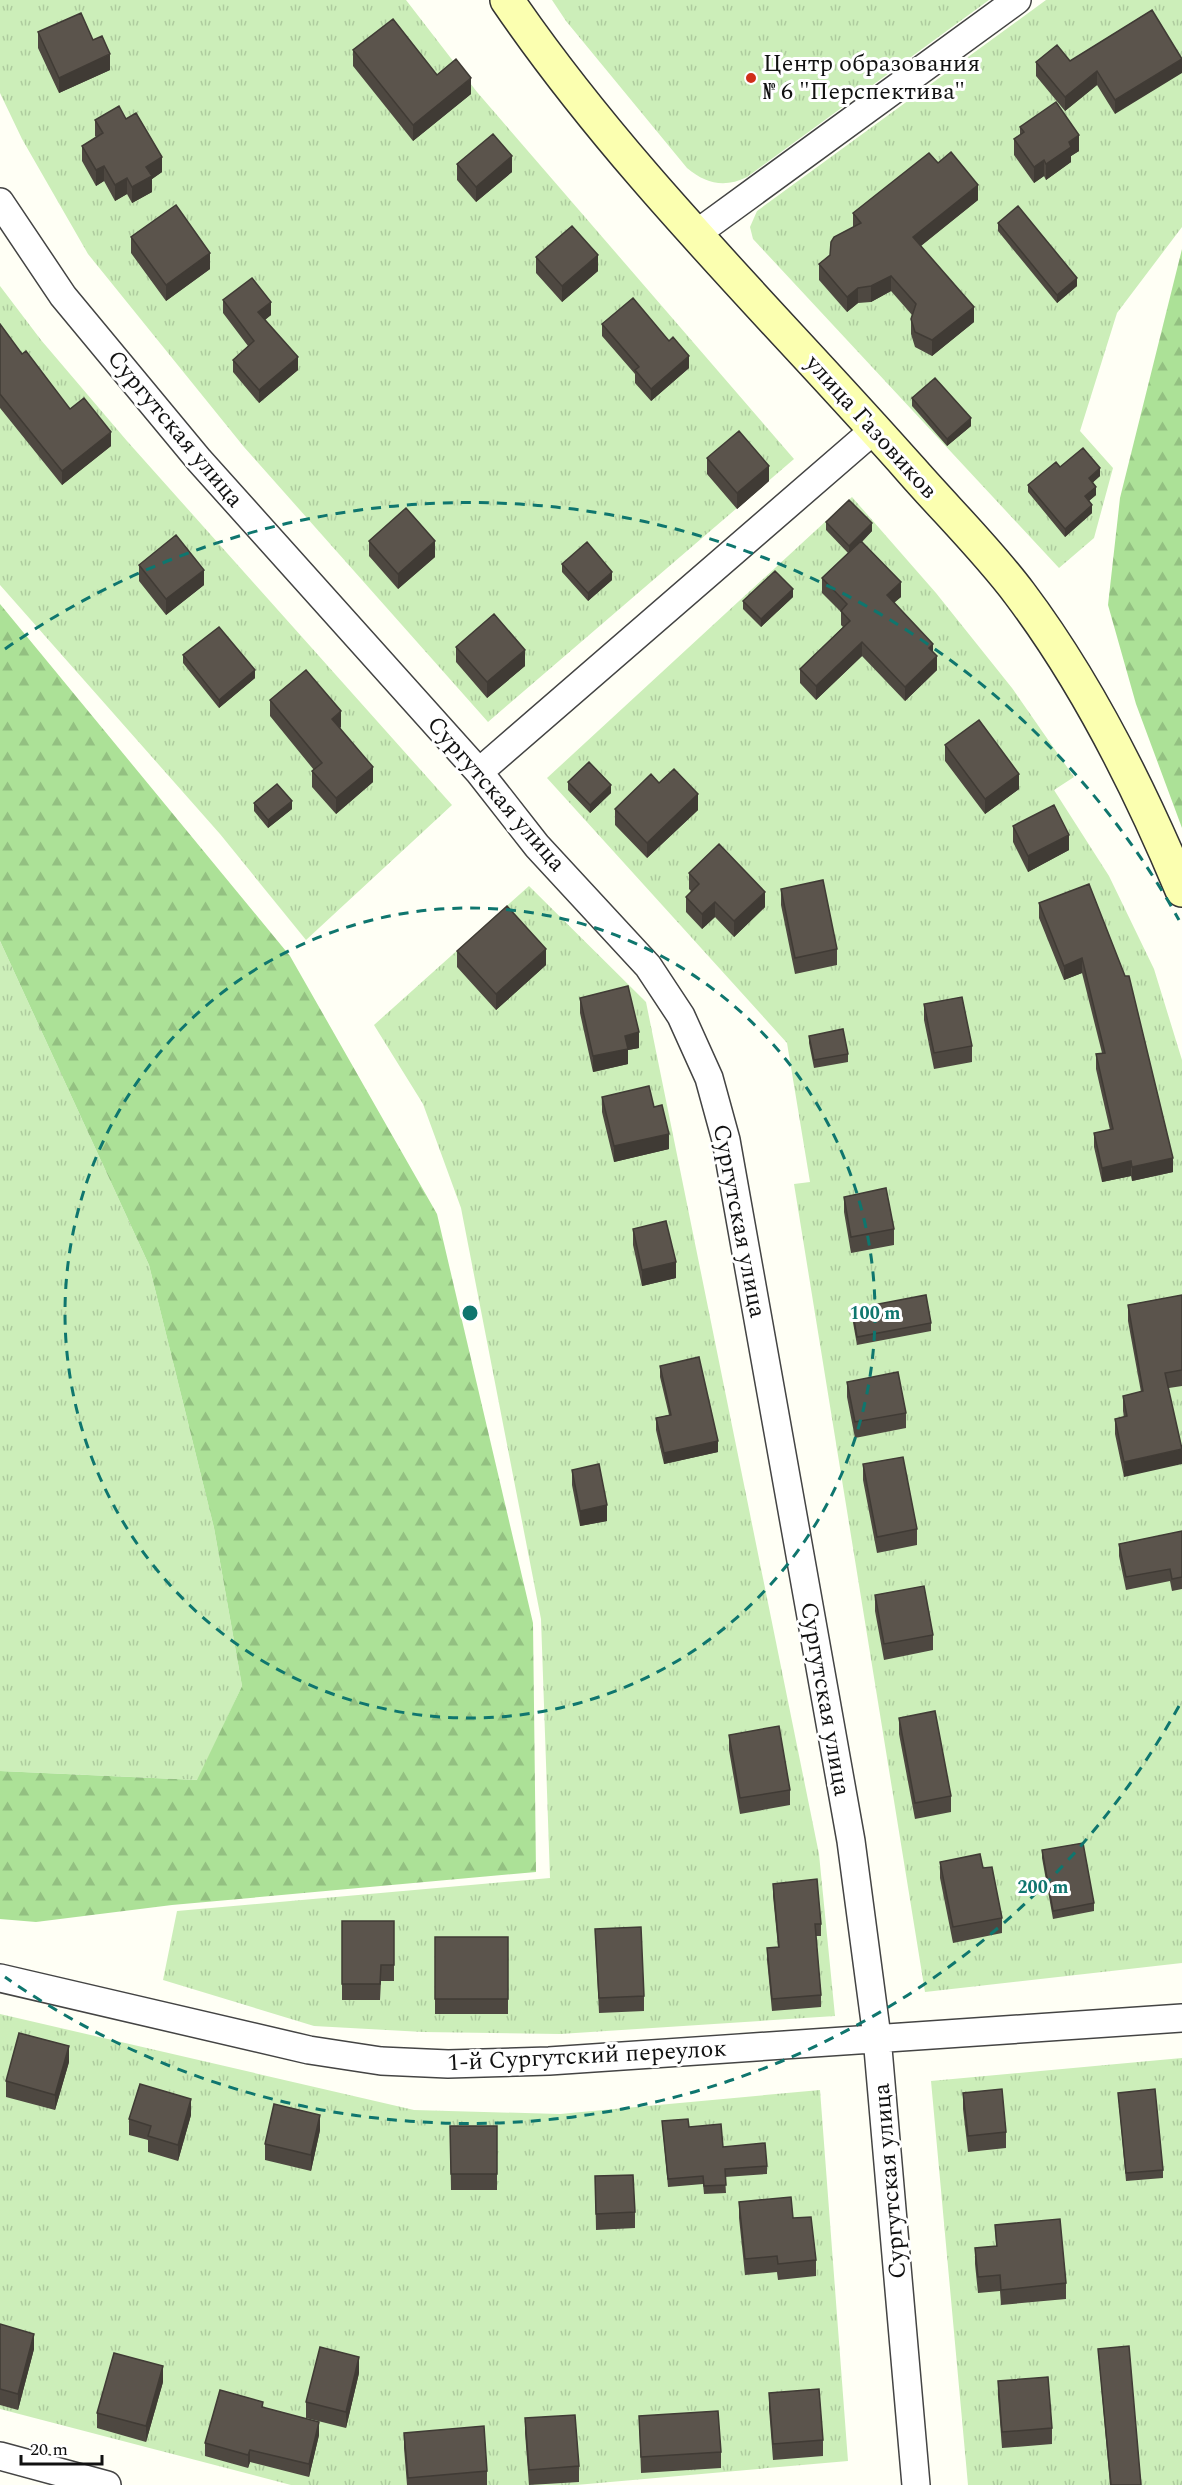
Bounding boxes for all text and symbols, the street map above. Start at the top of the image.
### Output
place label: Центр образования № 6 "Перспектива" [763,46,980,110]
marker: Центр образования № 6 "Перспектива" [744,71,758,85]
street label: Сургутская улица [98,342,252,516]
street label: улица Газовиков [796,346,946,507]
street label: Сургутская улица [418,708,574,880]
street label: Сургутская улица [703,1121,775,1321]
text: 100 m [849,1300,901,1327]
centre of rings [460,1303,480,1323]
street label: Сургутская улица [790,1599,860,1799]
text: 200 m [1017,1874,1069,1901]
street label: 1-й Сургутский переулок [446,2031,728,2081]
street label: Сургутская улица [863,2081,916,2280]
scale bar [21,2428,102,2466]
text: 20 m [30,2436,68,2463]

